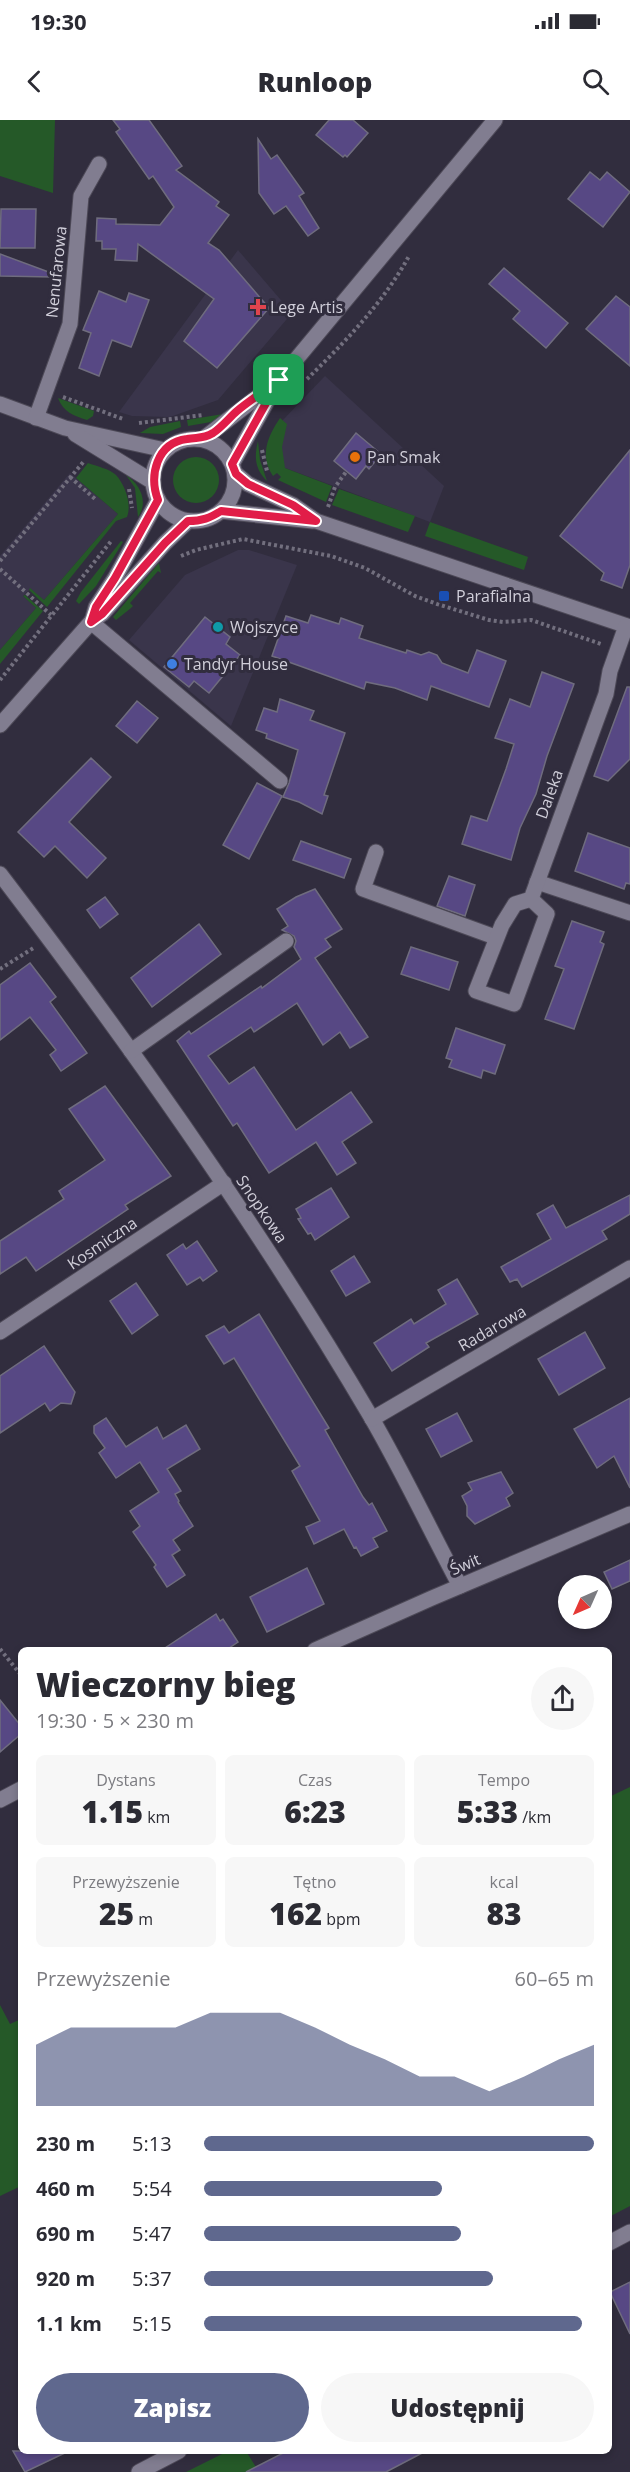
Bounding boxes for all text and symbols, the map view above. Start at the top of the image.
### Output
text: 19:30 [30,6,87,36]
text: Runloop [258,63,372,100]
icon: back [18,65,51,98]
icon: search [579,65,612,98]
street label: Nenufarowa [40,225,72,319]
place label: Lege Artis [270,296,343,318]
marker: Lege Artis [251,300,265,314]
pin [253,354,304,405]
icon: arrive [262,363,295,396]
place label: Pan Smak [367,446,441,468]
marker: Pan Smak [348,450,362,464]
place label: Parafialna [456,585,531,607]
marker: Parafialna [437,589,451,603]
place label: Wojszyce [230,616,298,638]
marker: Wojszyce [211,620,225,634]
place label: Tandyr House [184,653,288,675]
marker: Tandyr House [165,657,179,671]
street label: Daleka [530,766,568,822]
street label: Snopkowa [231,1171,293,1247]
street label: Kosmiczna [63,1212,141,1274]
street label: Radarowa [454,1300,530,1356]
street label: Świt [446,1548,484,1580]
north arrow [558,1575,612,1629]
map controls [558,1575,612,1629]
text: Wieczorny bieg [36,1662,296,1707]
button: share [531,1667,594,1730]
text: 19:30 · 5 × 230 m [36,1707,194,1734]
text: Dystans [96,1769,156,1791]
text: Czas [298,1769,332,1791]
text: Tempo [478,1769,530,1791]
text: 1.15 [82,1791,143,1832]
text: 6:23 [284,1791,346,1832]
text: 5:33 [457,1791,518,1832]
text: km [143,1806,170,1828]
text: /km [518,1806,551,1828]
text: Przewyższenie [72,1871,180,1893]
text: Tętno [294,1871,336,1893]
text: kcal [490,1871,519,1893]
text: 25 [99,1893,134,1934]
text: 162 [269,1893,322,1934]
text: 83 [486,1893,522,1934]
text: m [134,1908,153,1930]
text: bpm [322,1908,361,1930]
text: Przewyższenie [36,1965,170,1992]
text: 60–65 m [515,1965,594,1992]
text: 230 m [36,2130,95,2157]
text: 5:13 [132,2130,172,2157]
text: 460 m [36,2175,95,2202]
text: 5:54 [132,2175,172,2202]
text: 690 m [36,2220,95,2247]
text: 5:47 [132,2220,172,2247]
text: 920 m [36,2265,95,2292]
text: 5:37 [132,2265,172,2292]
text: 1.1 km [36,2310,102,2337]
text: 5:15 [132,2310,172,2337]
button: Zapisz [36,2373,309,2442]
button: Udostępnij [321,2373,594,2442]

